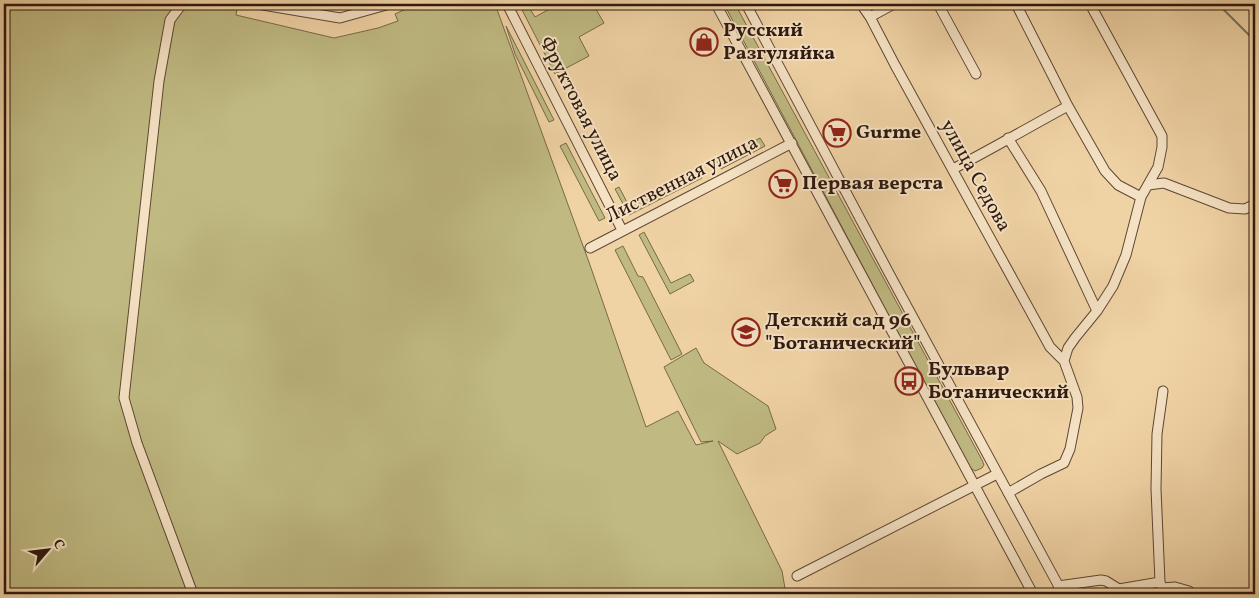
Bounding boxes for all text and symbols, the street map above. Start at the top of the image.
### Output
place label: Русский Разгуляйка [723,17,835,68]
shop icon: Русский Разгуляйка [689,27,719,57]
street label: Фруктовая улица [531,32,629,186]
street label: улица Седова [933,115,1017,237]
supermarket icon: Gurme [822,118,852,148]
place label: Gurme [856,119,921,147]
street label: Лиственная улица [601,129,763,231]
supermarket icon: Первая верста [768,169,798,199]
place label: Первая верста [802,170,944,198]
place label: Детский сад 96 "Ботанический" [765,307,921,358]
school or university icon: Детский сад 96 "Ботанический" [731,317,761,347]
place label: Бульвар Ботанический [928,356,1069,407]
bus stop icon: Бульвар Ботанический [894,366,924,396]
north arrow [22,526,72,576]
text: С [48,536,69,553]

